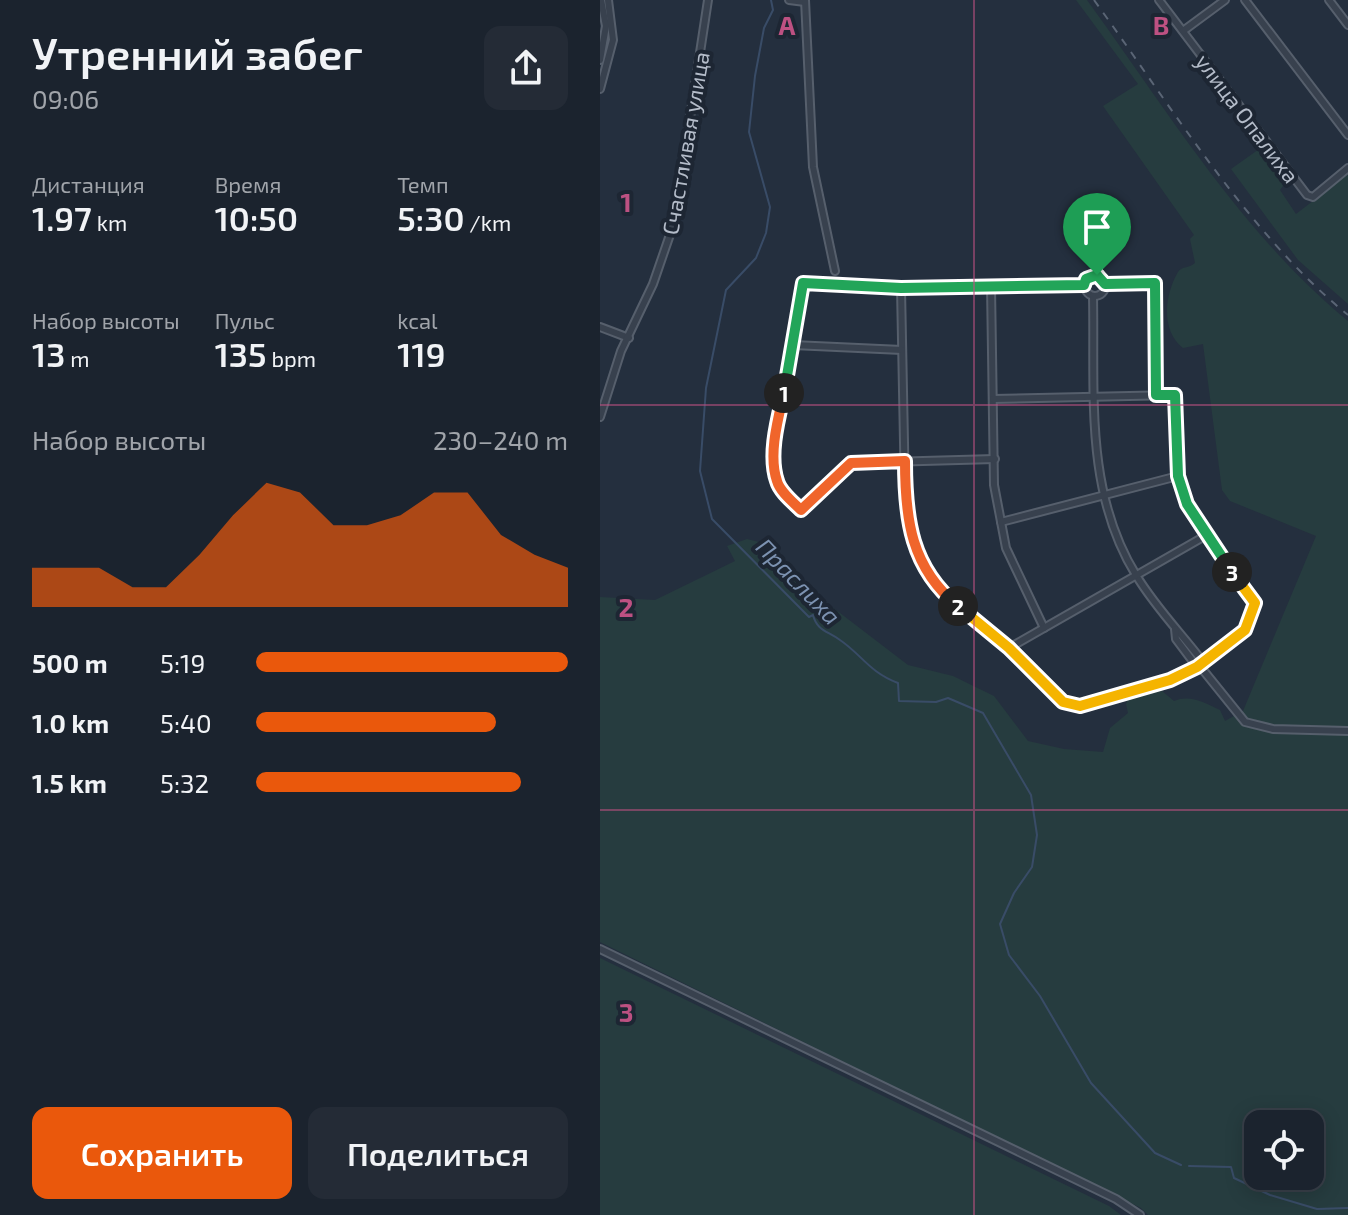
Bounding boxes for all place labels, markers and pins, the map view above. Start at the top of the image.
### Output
pin [1063,193,1131,275]
pin: 1 [764,373,804,413]
pin: 3 [1212,552,1252,592]
pin: 2 [938,586,978,626]

